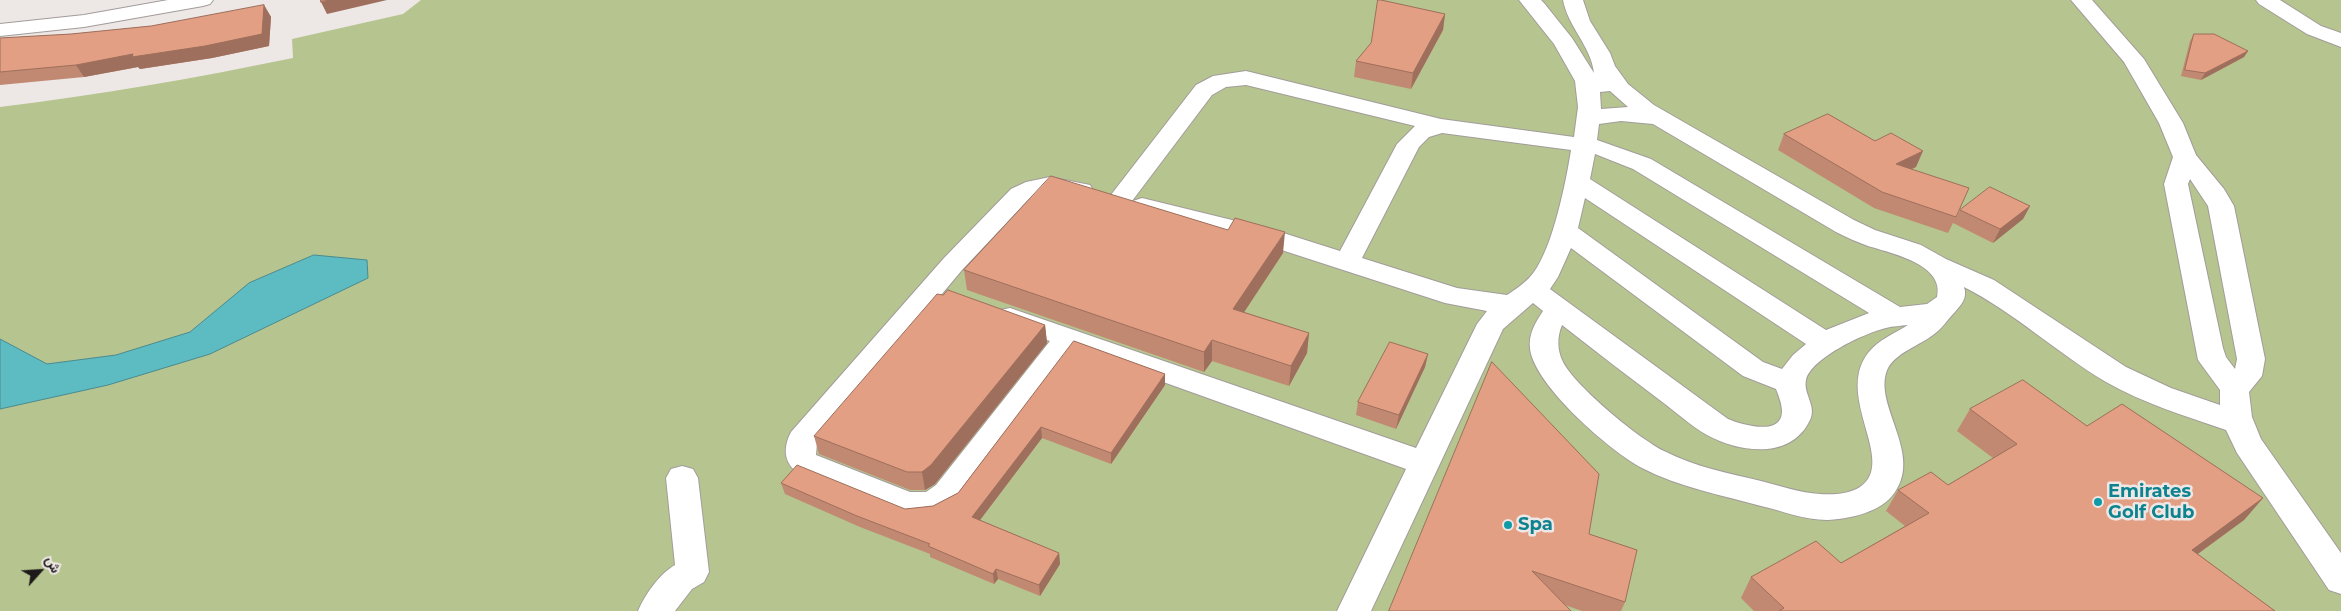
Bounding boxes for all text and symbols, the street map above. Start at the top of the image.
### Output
place label: Emirates Golf Club [2108,481,2194,524]
marker: Emirates Golf Club [2092,496,2104,508]
place label: Spa [1518,514,1553,536]
marker: Spa [1502,519,1514,531]
north arrow [15,546,65,596]
text: ش [42,553,65,576]

